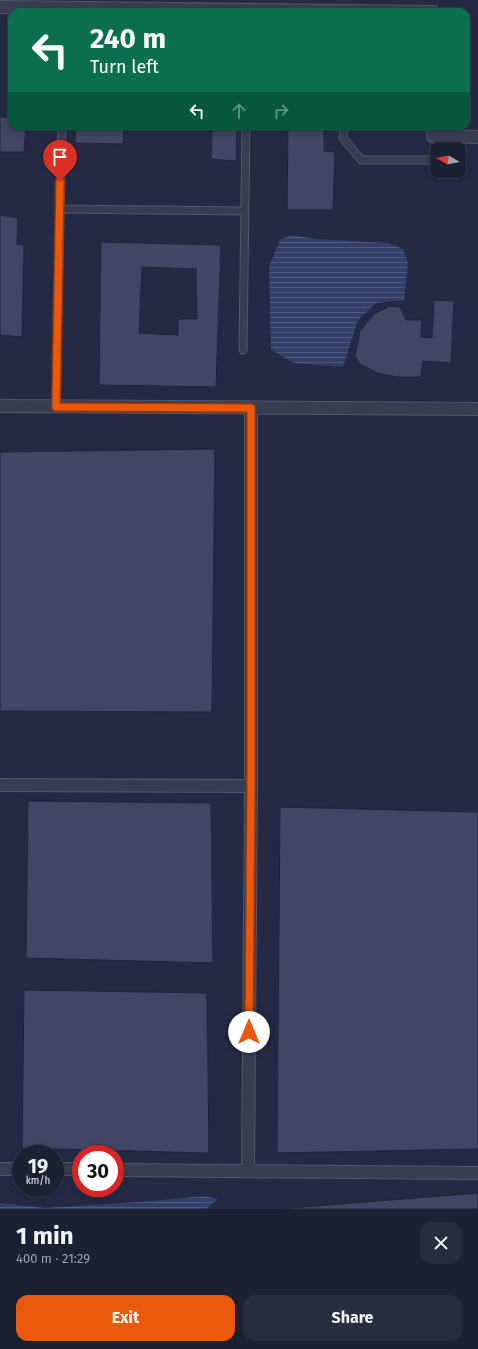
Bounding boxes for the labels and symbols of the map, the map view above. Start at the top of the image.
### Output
pin [43,140,77,181]
north arrow [430,142,466,178]
position arrow [228,1011,270,1053]
speed limit sign: 30 [72,1145,124,1197]

